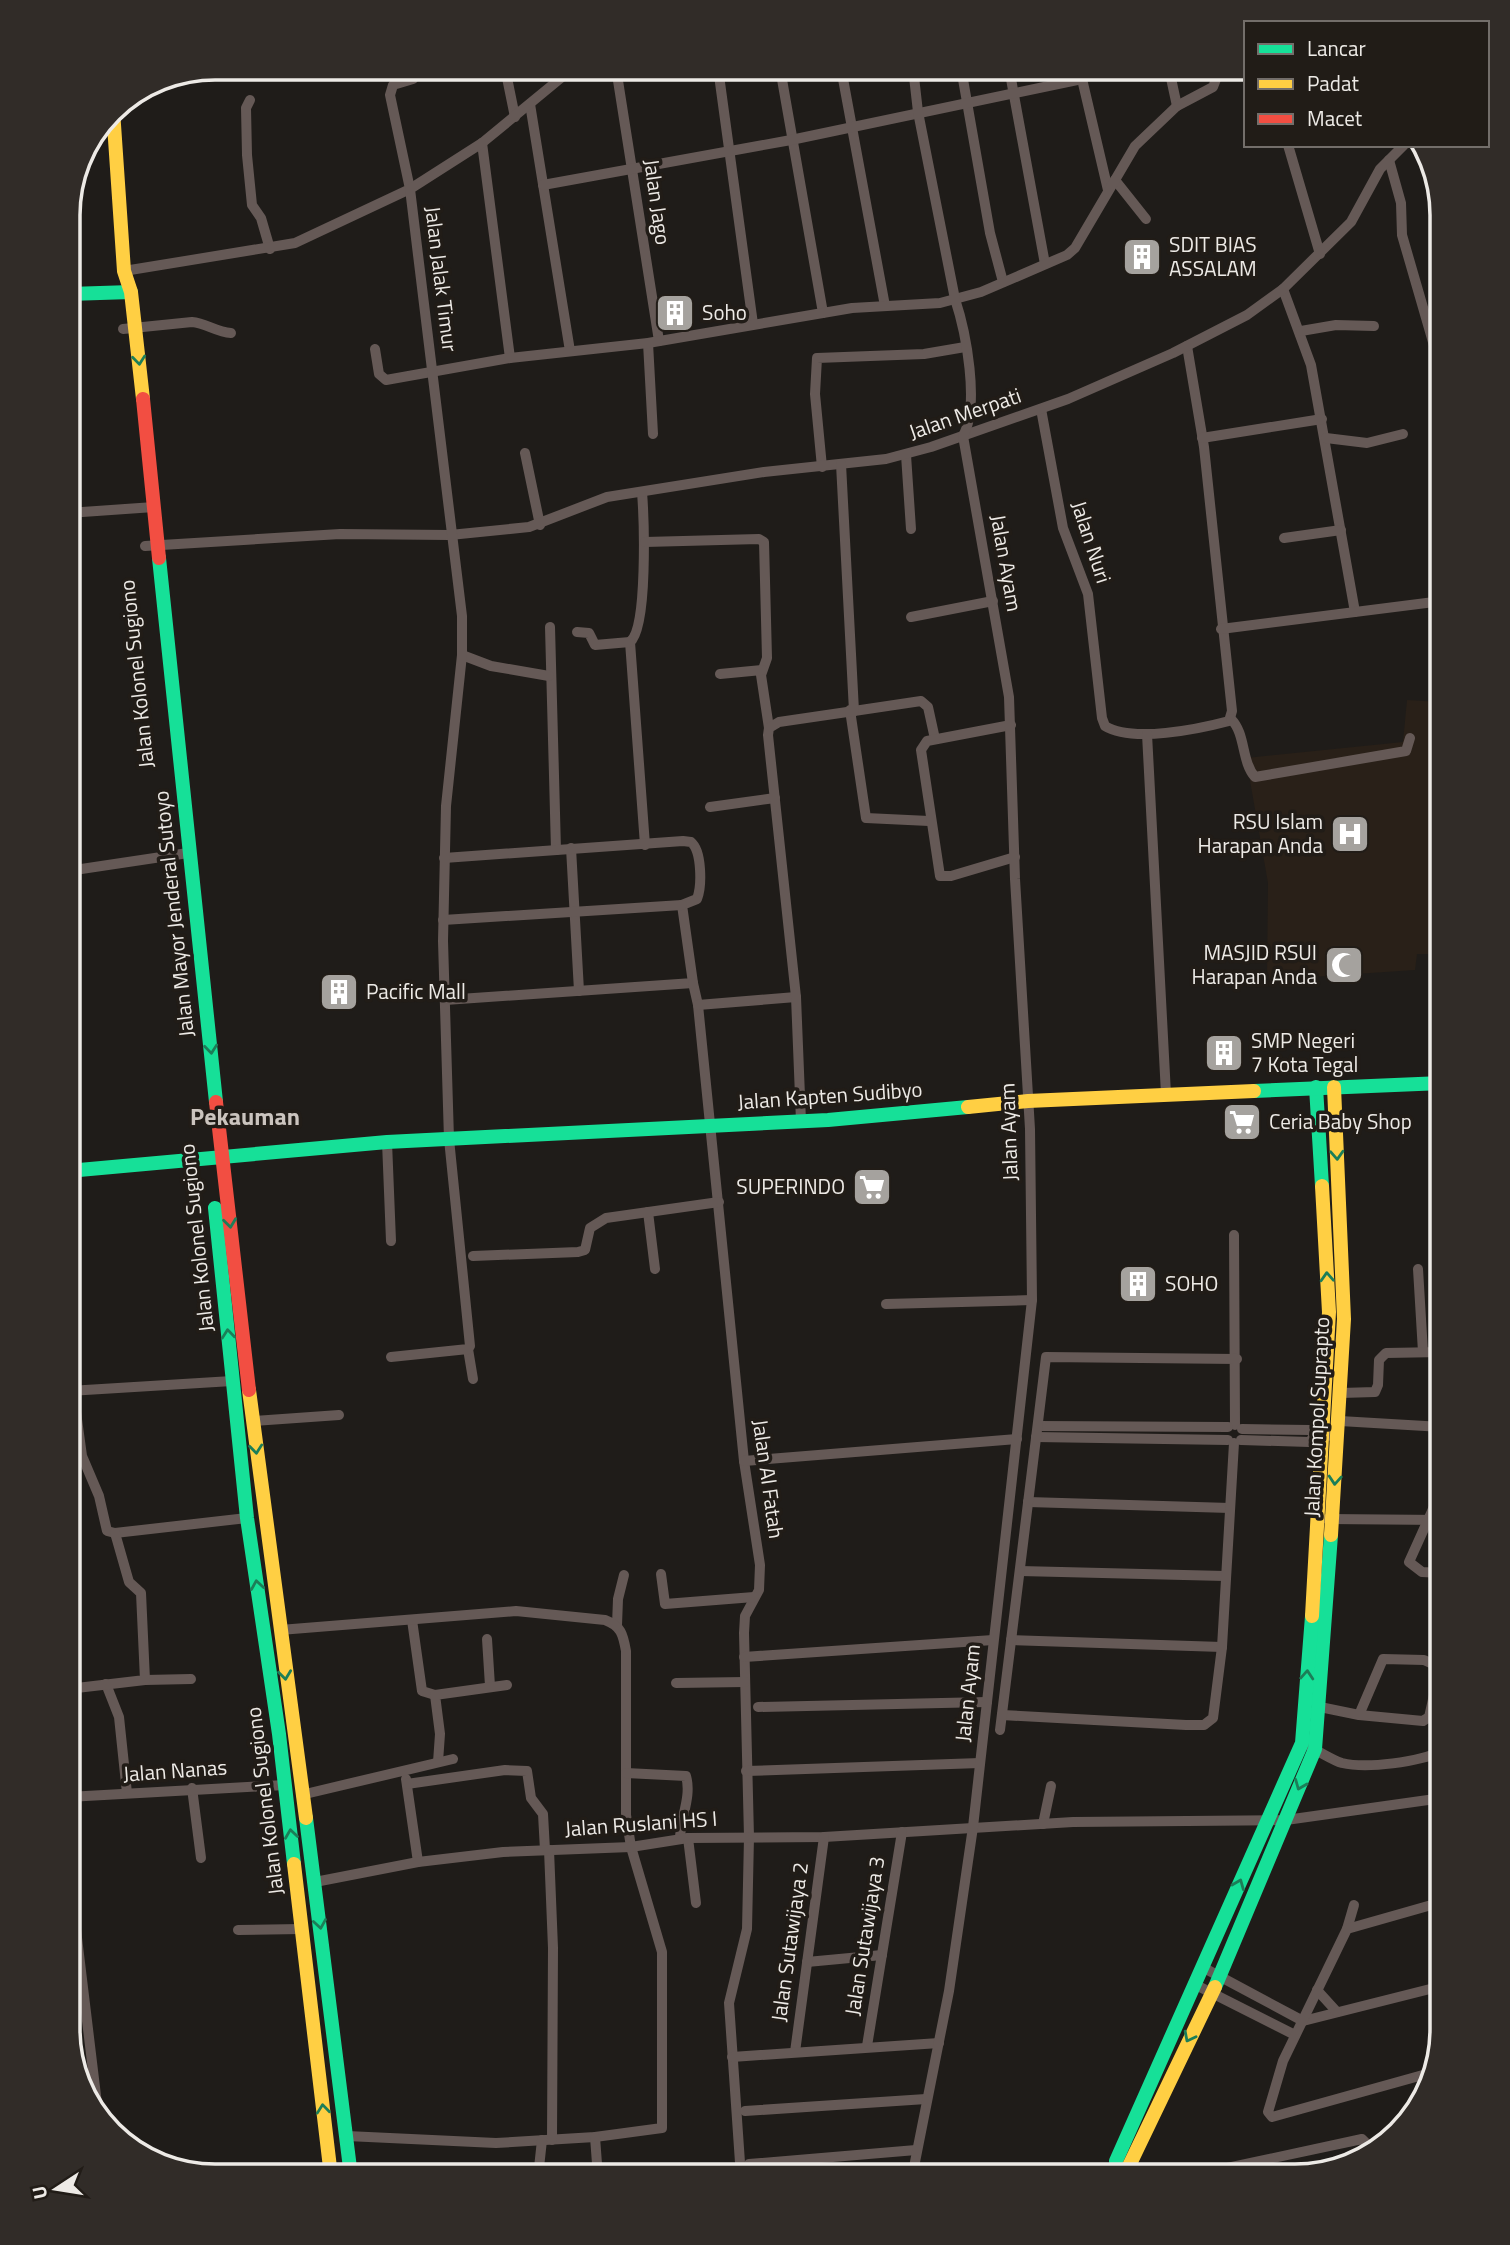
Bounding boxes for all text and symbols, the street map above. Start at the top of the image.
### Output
legend [1244,21,1489,147]
text: Lancar [1307,32,1366,64]
text: Padat [1307,67,1359,99]
text: Macet [1307,102,1363,134]
street label: Jalan Jago [636,157,680,247]
street label: Jalan Jalak Timur [417,204,467,353]
place label: SDIT BIAS ASSALAM [1169,228,1257,284]
building icon: SDIT BIAS ASSALAM [1121,236,1163,278]
building icon: Soho [654,292,696,334]
place label: Soho [702,296,747,328]
one-way arrow [131,355,146,366]
street label: Jalan Merpati [904,379,1025,447]
street label: Jalan Nuri [1064,496,1120,587]
street label: Jalan Ayam [983,512,1031,614]
street label: Jalan Kolonel Sugiono [110,578,162,770]
street label: Jalan Mayor Jenderal Sutoyo [144,789,202,1039]
place label: RSU Islam Harapan Anda [1198,805,1323,861]
hospital icon: RSU Islam Harapan Anda [1329,813,1371,855]
place label: MASJID RSUI Harapan Anda [1192,936,1317,992]
mosque icon: MASJID RSUI Harapan Anda [1323,944,1365,986]
building icon: Pacific Mall [318,971,360,1013]
place label: Pacific Mall [366,975,466,1007]
place label: SMP Negeri 7 Kota Tegal [1251,1024,1358,1080]
building icon: SMP Negeri 7 Kota Tegal [1203,1032,1245,1074]
one-way arrow [203,1044,218,1055]
street label: Jalan Kapten Sudibyo [736,1073,924,1117]
street label: Jalan Ayam [990,1082,1026,1182]
district label: Pekauman [190,1098,300,1134]
supermarket icon: Ceria Baby Shop [1221,1101,1263,1143]
place label: Ceria Baby Shop [1269,1105,1412,1137]
street label: Jalan Kolonel Sugiono [170,1142,222,1334]
one-way arrow [1329,1150,1344,1161]
supermarket icon: SUPERINDO [851,1166,893,1208]
place label: SUPERINDO [736,1170,845,1202]
one-way arrow [223,1217,238,1229]
building icon: SOHO [1117,1263,1159,1305]
place label: SOHO [1165,1267,1218,1299]
one-way arrow [1320,1271,1335,1282]
street label: Jalan Kompol Suprapto [1295,1316,1337,1518]
one-way arrow [221,1329,236,1340]
street label: Jalan Al Fatah [745,1417,793,1540]
one-way arrow [249,1443,264,1455]
one-way arrow [1328,1475,1343,1486]
one-way arrow [250,1579,265,1590]
street label: Jalan Ayam [946,1642,988,1743]
one-way arrow [278,1669,293,1680]
one-way arrow [1299,1669,1314,1680]
street label: Jalan Kolonel Sugiono [237,1705,291,1897]
street label: Jalan Nanas [122,1750,228,1790]
one-way arrow [1295,1778,1309,1790]
street label: Jalan Ruslani HS I [564,1802,718,1844]
one-way arrow [284,1828,299,1840]
street label: Jalan Sutawijaya 3 [836,1854,892,2018]
street label: Jalan Sutawijaya 2 [762,1860,816,2024]
one-way arrow [1231,1879,1245,1891]
one-way arrow [312,1918,327,1930]
one-way arrow [1184,2030,1198,2042]
one-way arrow [316,2103,331,2114]
north arrow [21,2154,91,2224]
text: U [23,2184,54,2202]

